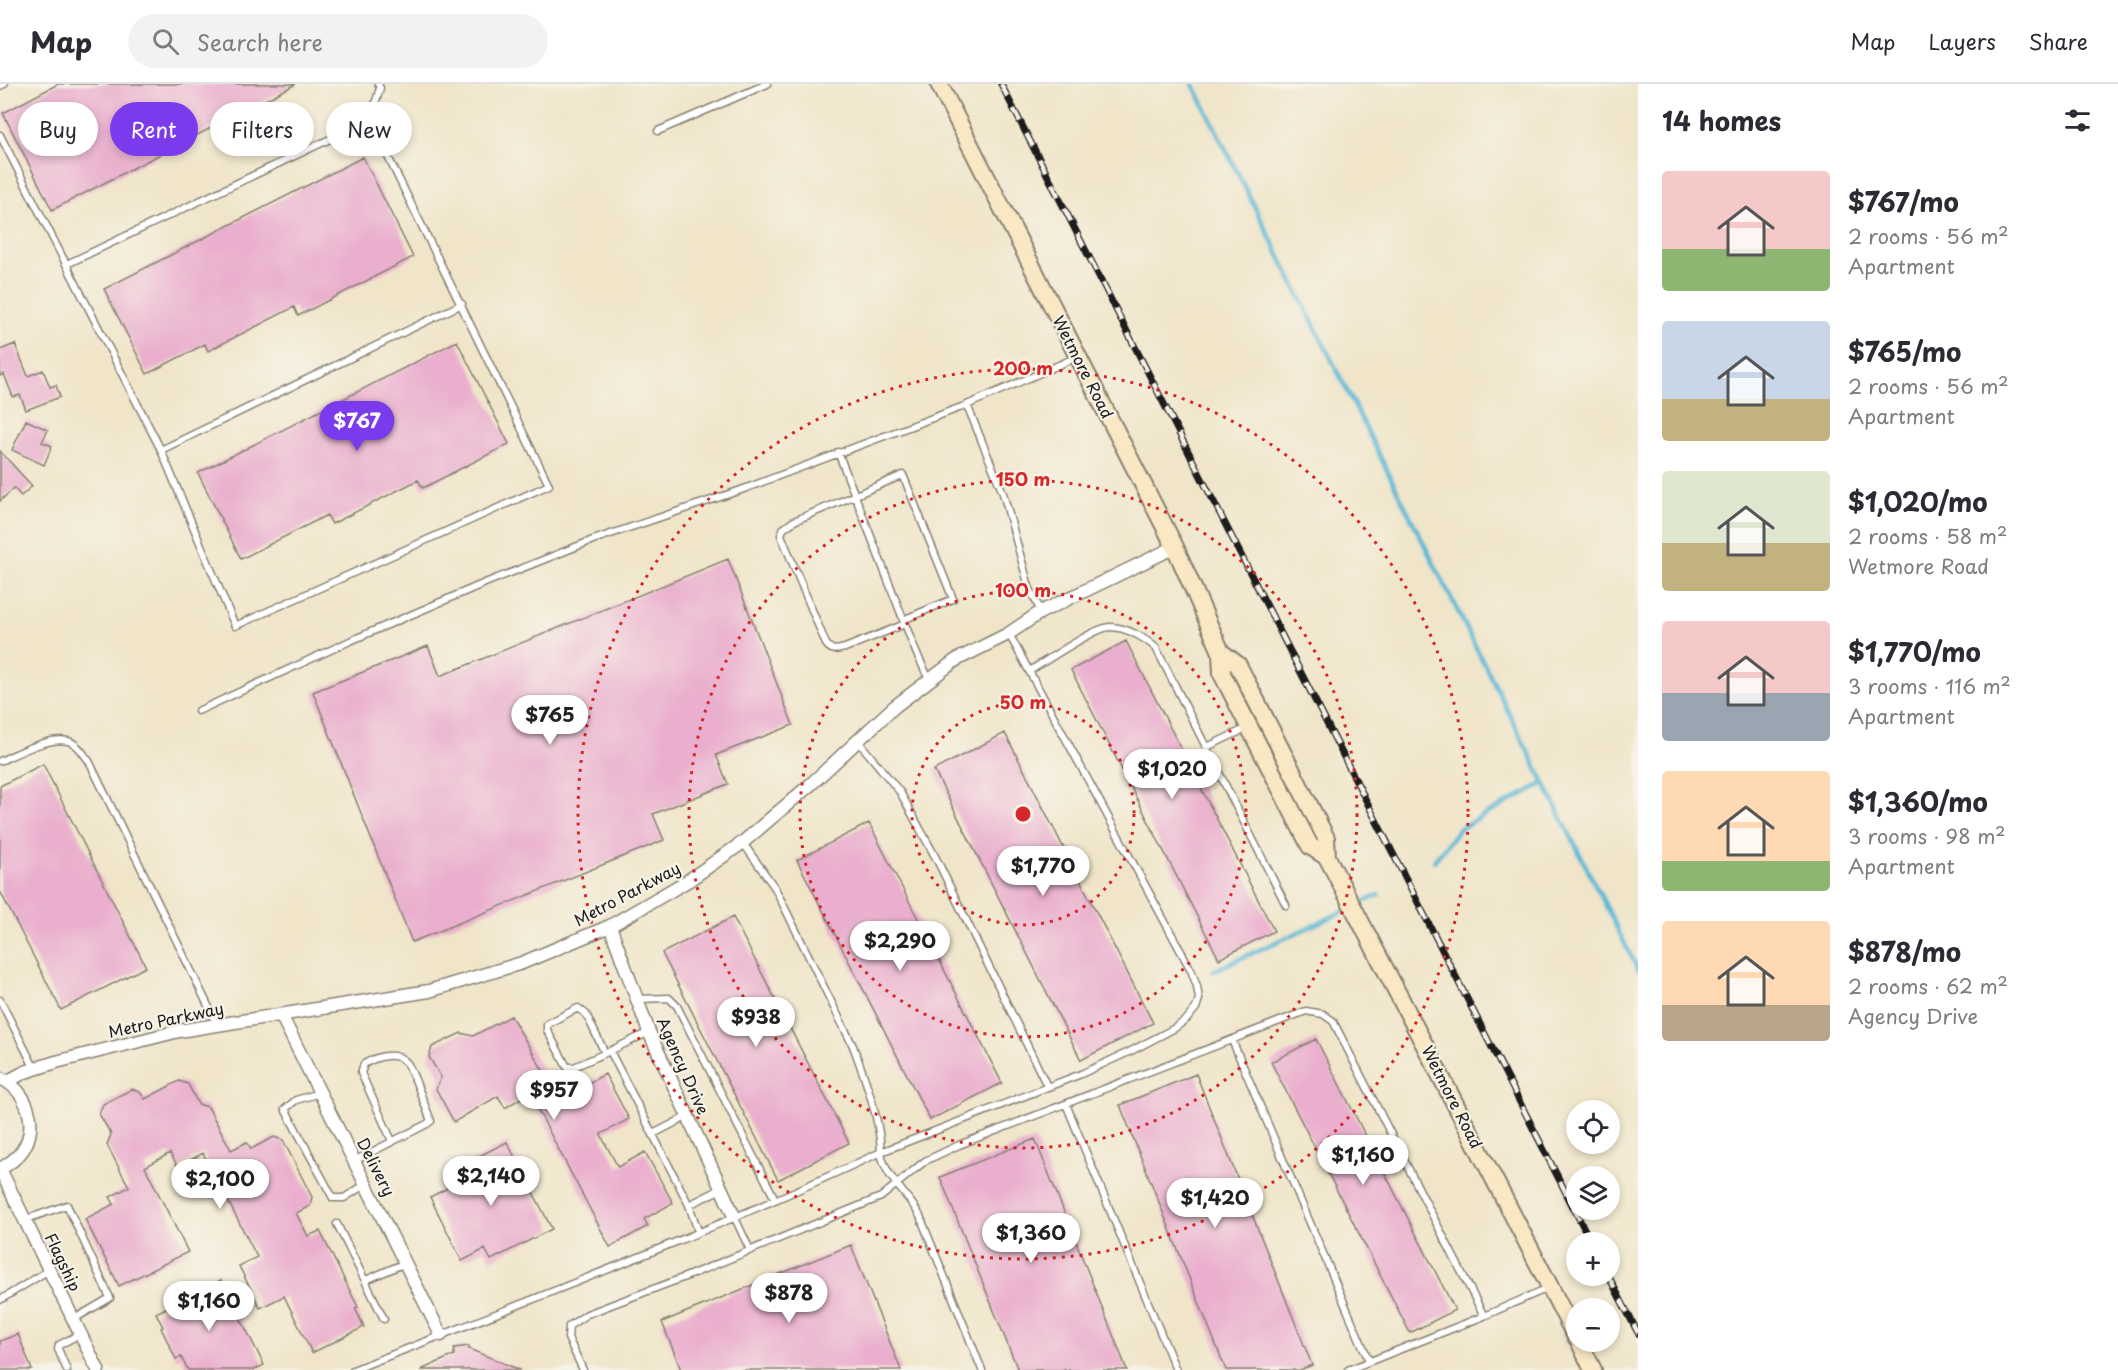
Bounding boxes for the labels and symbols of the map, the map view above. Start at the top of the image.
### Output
street label: Wetmore Road [1048,311,1120,422]
text: 200 m [993,354,1053,381]
pin: $767 [321,401,393,452]
text: 150 m [996,465,1050,492]
text: 100 m [995,576,1051,603]
text: 50 m [1000,688,1046,715]
pin: $765 [514,695,586,746]
pin: $1,020 [1123,749,1221,800]
centre of rings [1013,804,1033,824]
pin: $1,770 [994,846,1092,897]
street label: Metro Parkway [569,855,684,931]
pin: $2,290 [851,921,949,972]
street label: Metro Parkway [106,995,226,1043]
pin: $938 [720,997,792,1048]
street label: Agency Drive [652,1013,716,1118]
street label: Wetmore Road [1417,1041,1489,1152]
pin: $957 [518,1070,590,1121]
street label: Delivery [352,1133,402,1200]
pin: $1,160 [1314,1135,1412,1186]
pin: $2,140 [442,1156,540,1207]
pin: $2,100 [171,1159,269,1210]
pin: $1,420 [1166,1178,1264,1229]
pin: $1,360 [982,1213,1080,1264]
street label: Flagship [39,1228,88,1295]
pin: $878 [753,1273,825,1324]
pin: $1,160 [160,1281,258,1332]

